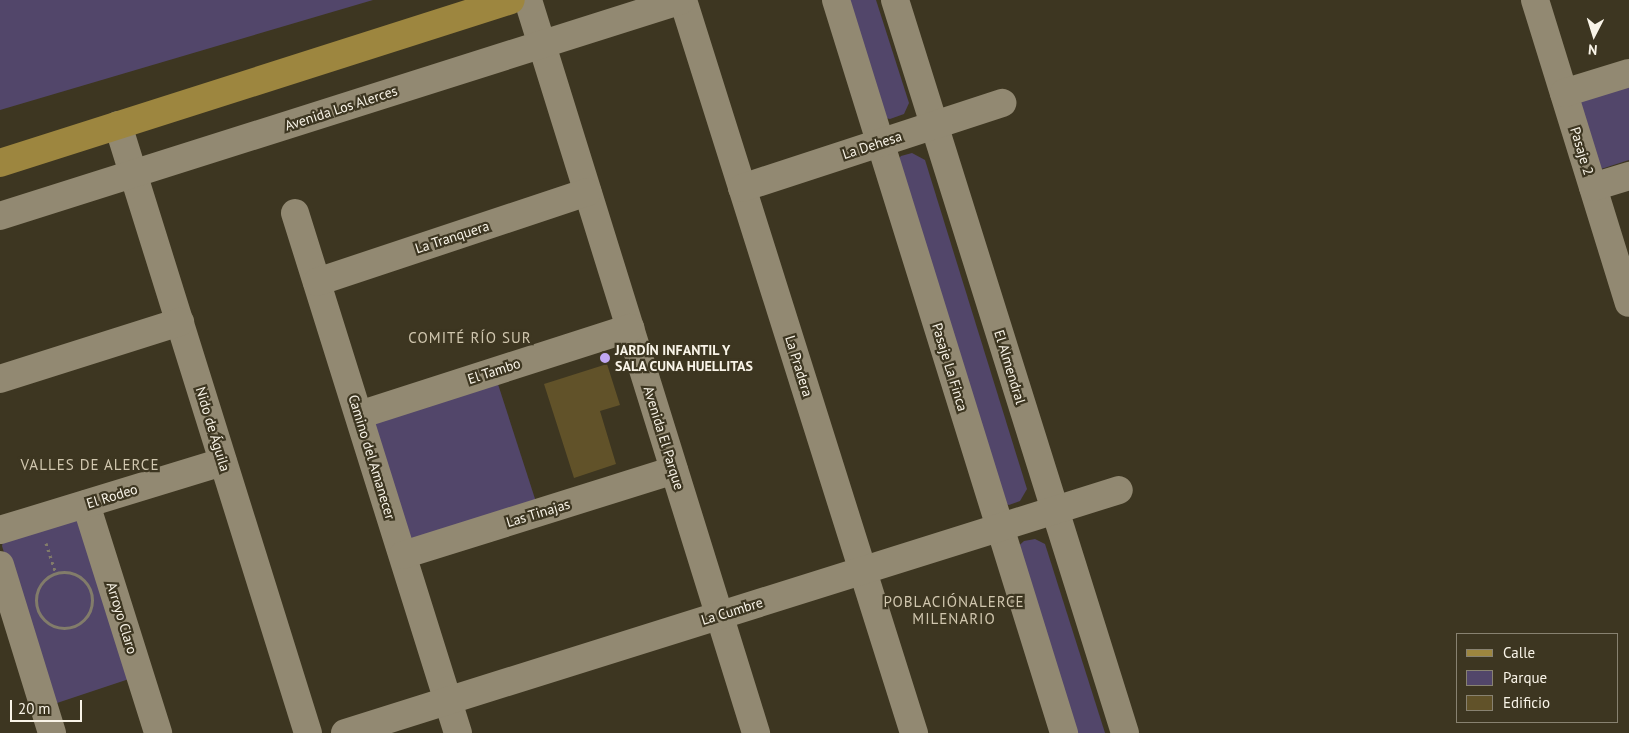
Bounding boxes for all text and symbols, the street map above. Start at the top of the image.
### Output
north arrow [1569,10,1619,60]
text: N [1587,41,1598,59]
street label: Avenida Los Alerces [282,82,400,134]
street label: Pasaje 2 [1567,125,1597,177]
street label: La Dehesa [840,128,904,162]
street label: La Tranquera [413,217,491,257]
street label: Pasaje La Finca [929,321,971,413]
street label: El Almendral [991,328,1029,406]
district label: COMITÉ RÍO SUR [407,329,533,347]
street label: La Pradera [782,333,816,399]
place label: JARDÍN INFANTIL Y SALA CUNA HUELLITAS [615,342,754,374]
marker: JARDÍN INFANTIL Y SALA CUNA HUELLITAS [599,352,611,364]
street label: El Tambo [465,355,523,387]
street label: Nido de Águila [192,384,234,474]
street label: Avenida El Parque [640,384,688,492]
street label: Camino del Amanecer [345,392,399,522]
district label: VALLES DE ALERCE [18,456,162,474]
street label: El Rodeo [84,480,140,512]
street label: Las Tinajas [504,495,572,531]
street label: Arroyo Claro [103,580,141,656]
district label: POBLACIÓNALERCE MILENARIO [882,592,1026,627]
street label: La Cumbre [699,594,765,628]
legend [1456,633,1619,723]
text: Calle [1503,643,1535,662]
text: Parque [1503,668,1547,687]
scale bar [12,690,85,722]
text: Edificio [1503,693,1550,712]
text: 20 m [18,699,51,718]

